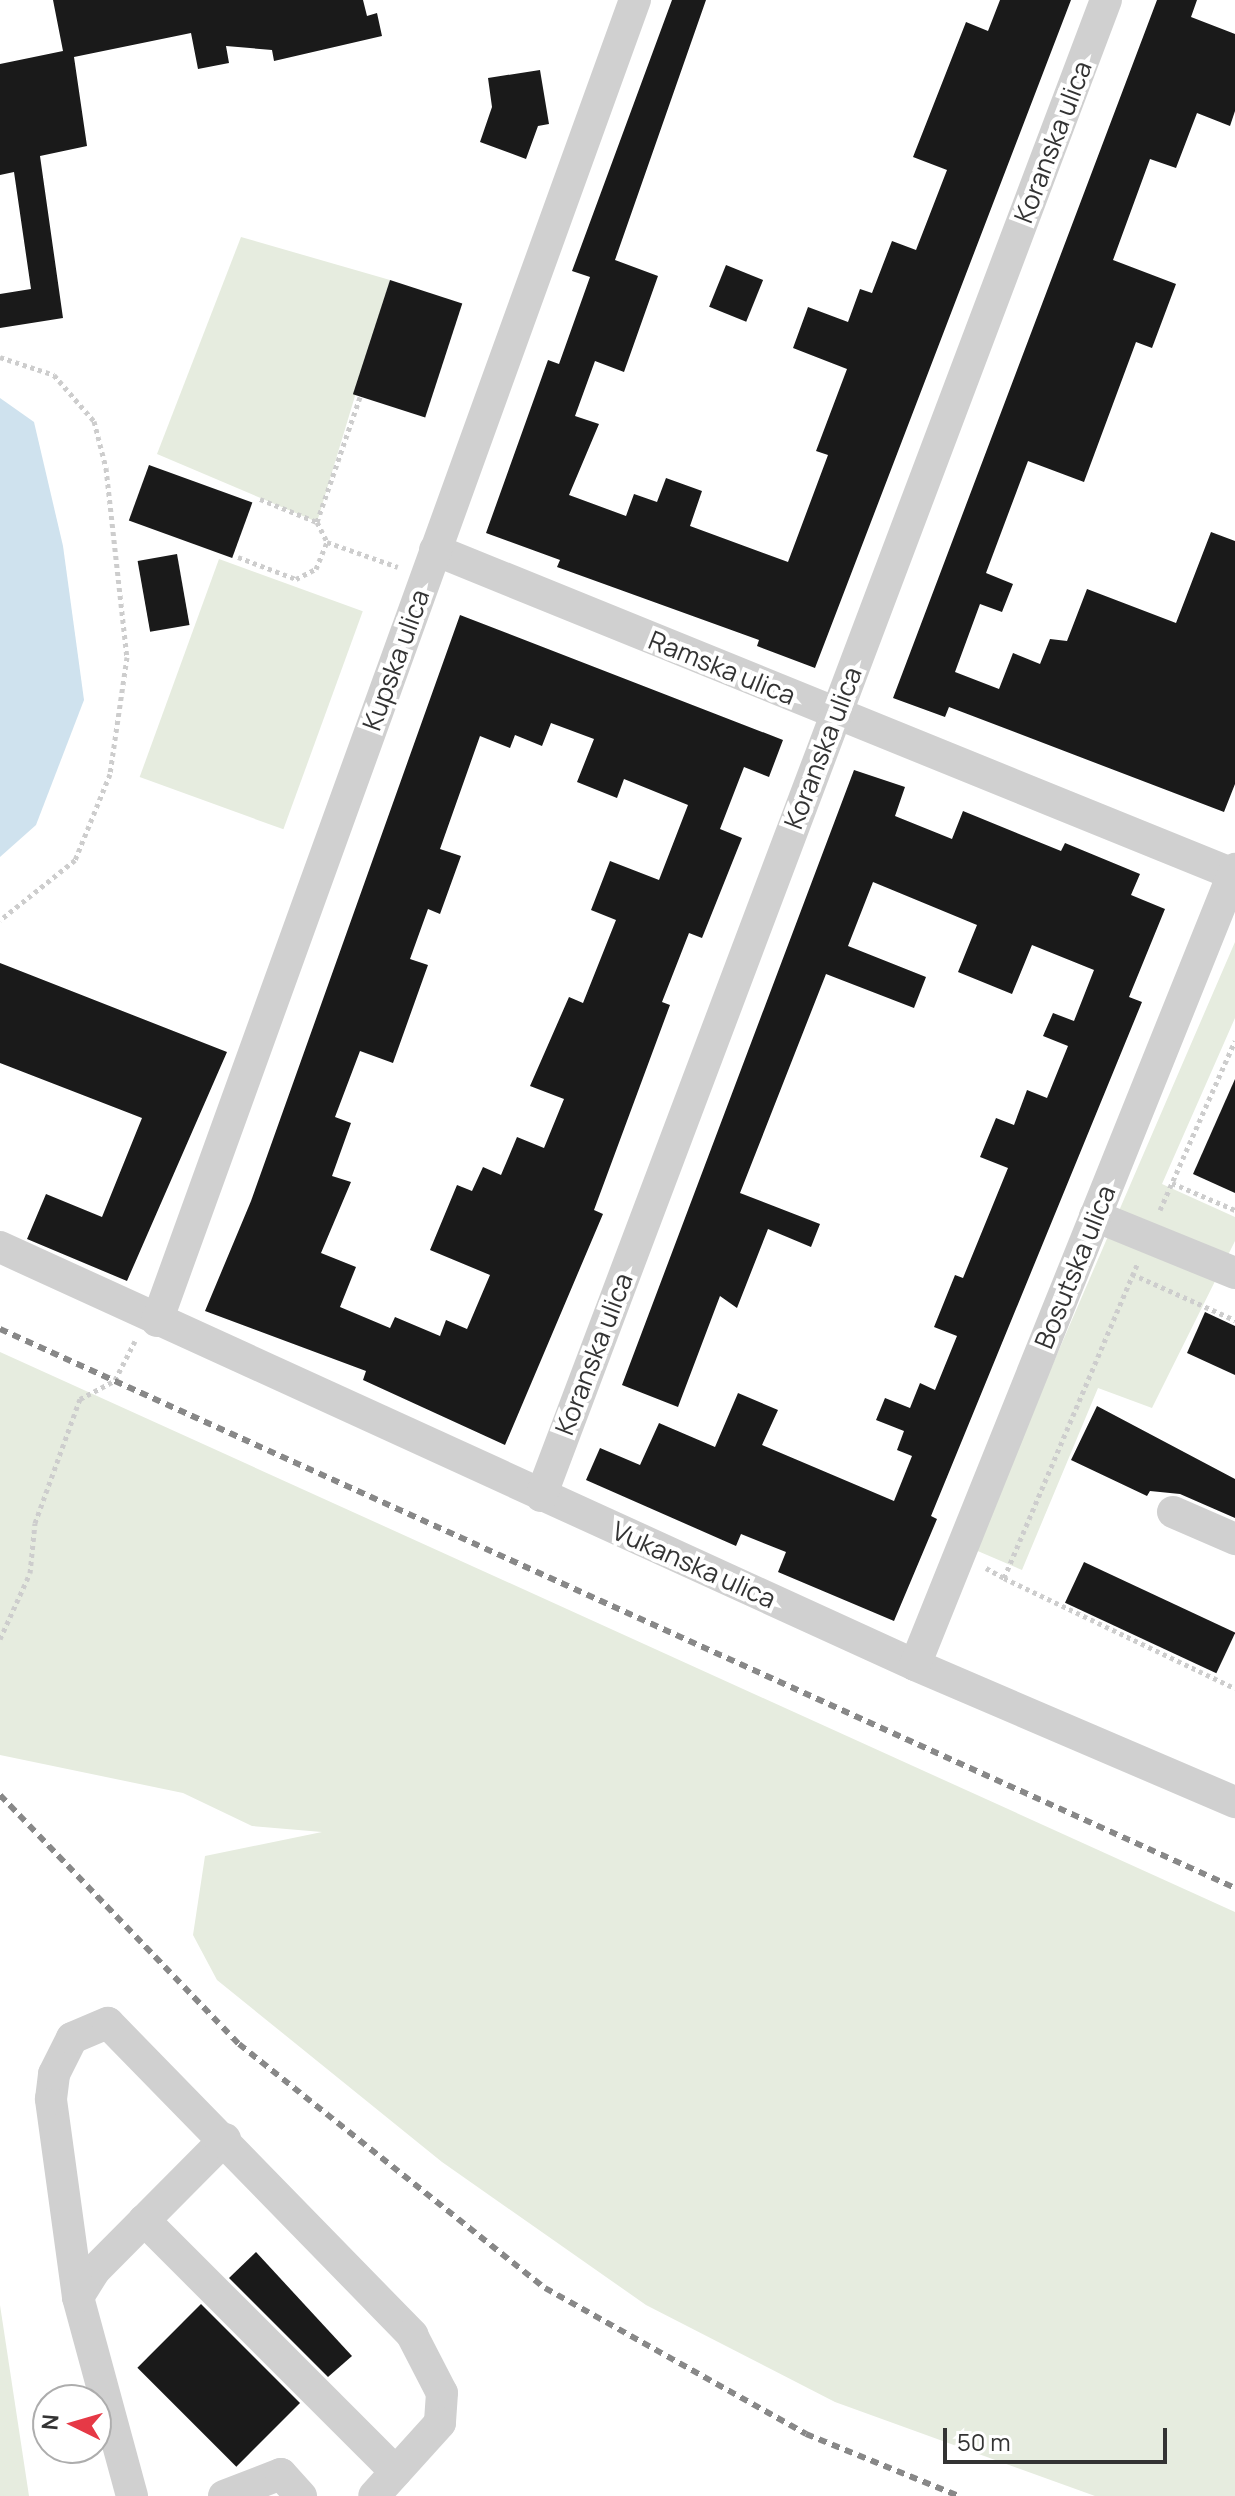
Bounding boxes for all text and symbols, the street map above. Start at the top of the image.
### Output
street label: Koranska ulica [1008,57,1098,227]
street label: Kupska ulica [356,585,436,735]
street label: Ramska ulica [644,624,800,712]
street label: Koranska ulica [778,663,868,833]
street label: Bosutska ulica [1028,1181,1122,1353]
street label: Koranska ulica [549,1269,639,1439]
street label: Vukanska ulica [607,1515,781,1615]
north arrow [32,2384,112,2464]
scale bar [947,2412,1171,2462]
text: N [34,2413,66,2431]
text: 50 m [957,2425,1011,2458]

